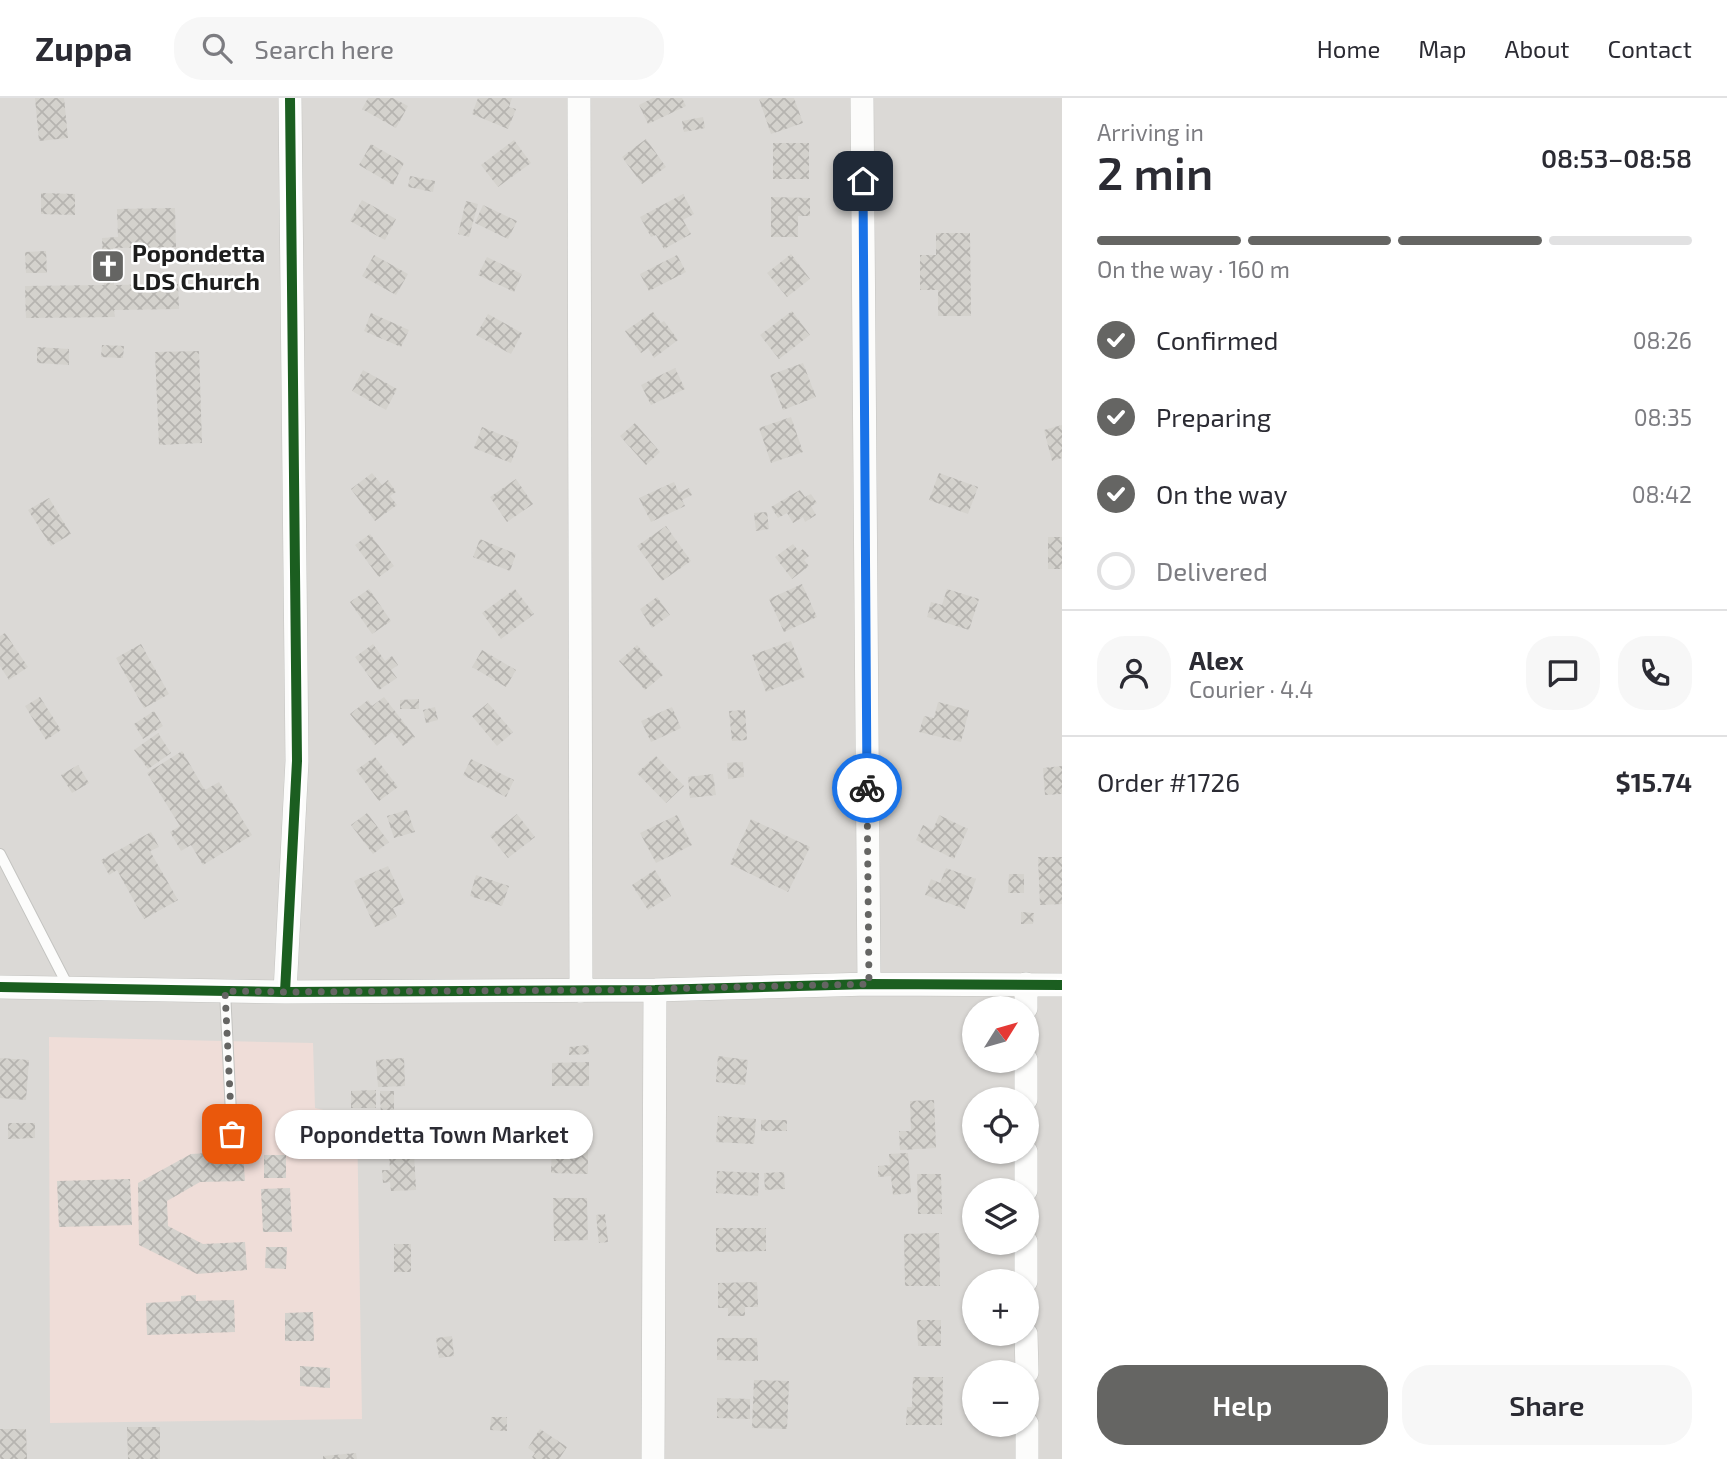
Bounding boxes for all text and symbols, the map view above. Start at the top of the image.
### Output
search box [174,17,664,80]
text: Zuppa [35,28,132,68]
icon: search [198,29,236,67]
text: Search here [254,33,394,64]
text: Home [1317,34,1380,63]
text: Map [1418,34,1466,63]
text: About [1504,34,1570,63]
text: Contact [1608,34,1692,63]
text: Arriving in [1097,118,1204,146]
text: 08:53–08:58 [1541,142,1692,173]
text: 2 min [1097,144,1213,199]
pin [833,151,893,211]
icon: home [844,162,882,200]
place label: Popondetta LDS Church [132,238,265,295]
church icon: Popondetta LDS Church [89,247,127,285]
text: On the way · 160 m [1097,255,1290,283]
icon: check [1097,321,1135,359]
text: Confirmed [1156,324,1279,355]
text: 08:26 [1633,326,1692,354]
icon: check [1097,398,1135,436]
text: Preparing [1156,401,1271,432]
text: 08:35 [1634,403,1692,431]
icon: check [1097,475,1135,513]
text: On the way [1156,478,1287,509]
text: 08:42 [1632,480,1692,508]
text: Delivered [1156,555,1268,586]
button: person [1097,636,1171,710]
button: chat [1526,636,1600,710]
button: phone [1618,636,1692,710]
text: Alex [1189,644,1244,675]
text: Courier · 4.4 [1189,675,1313,703]
courier [832,753,902,823]
text: Order #1726 [1097,766,1240,797]
text: $15.74 [1616,766,1692,797]
icon: bike [848,769,886,807]
north arrow [962,996,1040,1073]
map controls [962,996,1039,1437]
button: locate [962,1087,1039,1164]
pin [202,1104,262,1164]
callout: Popondetta Town Market [274,1110,592,1158]
icon: bag [213,1115,251,1153]
text: Popondetta Town Market [299,1120,569,1148]
button: layers [962,1178,1039,1255]
button: + [962,1269,1039,1346]
button: − [962,1360,1039,1437]
button: Help [1097,1365,1388,1445]
button: Share [1402,1365,1692,1445]

